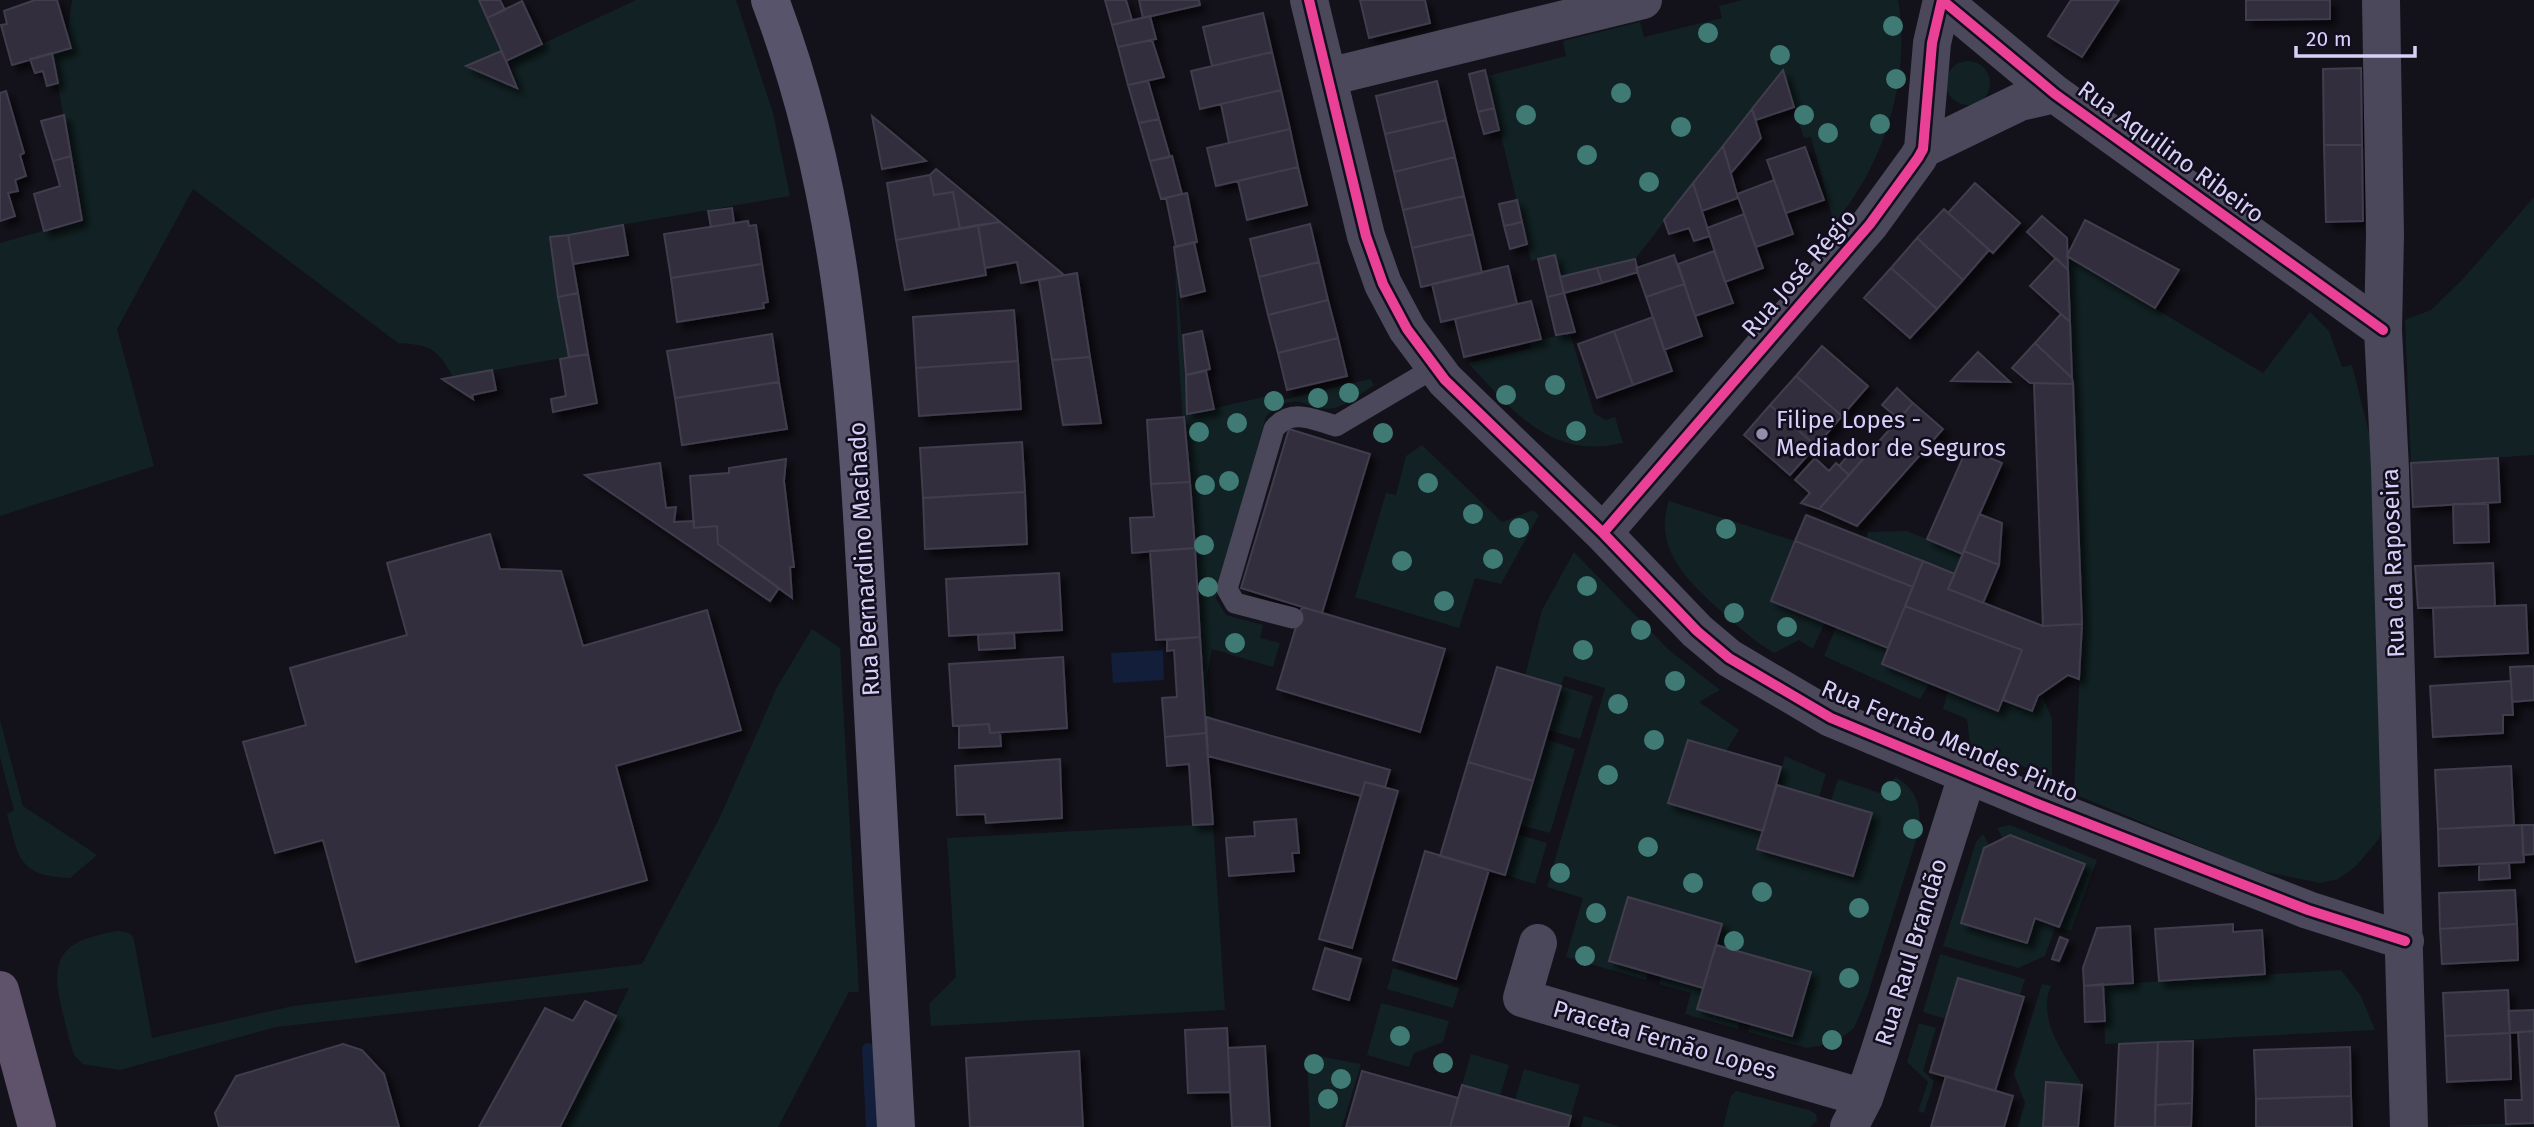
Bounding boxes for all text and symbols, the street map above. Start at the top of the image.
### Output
scale bar [2296,14,2415,58]
text: 20 m [2306,26,2352,52]
street label: Rua Aquilino Ribeiro [2073,75,2269,229]
street label: Rua José Régio [1736,203,1862,343]
place label: Filipe Lopes - Mediador de Seguros [1776,406,2006,462]
street label: Rua Bernardino Machado [843,421,885,697]
marker: Filipe Lopes - Mediador de Seguros [1754,426,1770,442]
street label: Rua da Raposeira [2376,468,2410,658]
street label: Rua Fernão Mendes Pinto [1817,674,2083,808]
street label: Rua Raul Brandão [1869,855,1953,1049]
street label: Praceta Fernão Lopes [1550,995,1780,1085]

